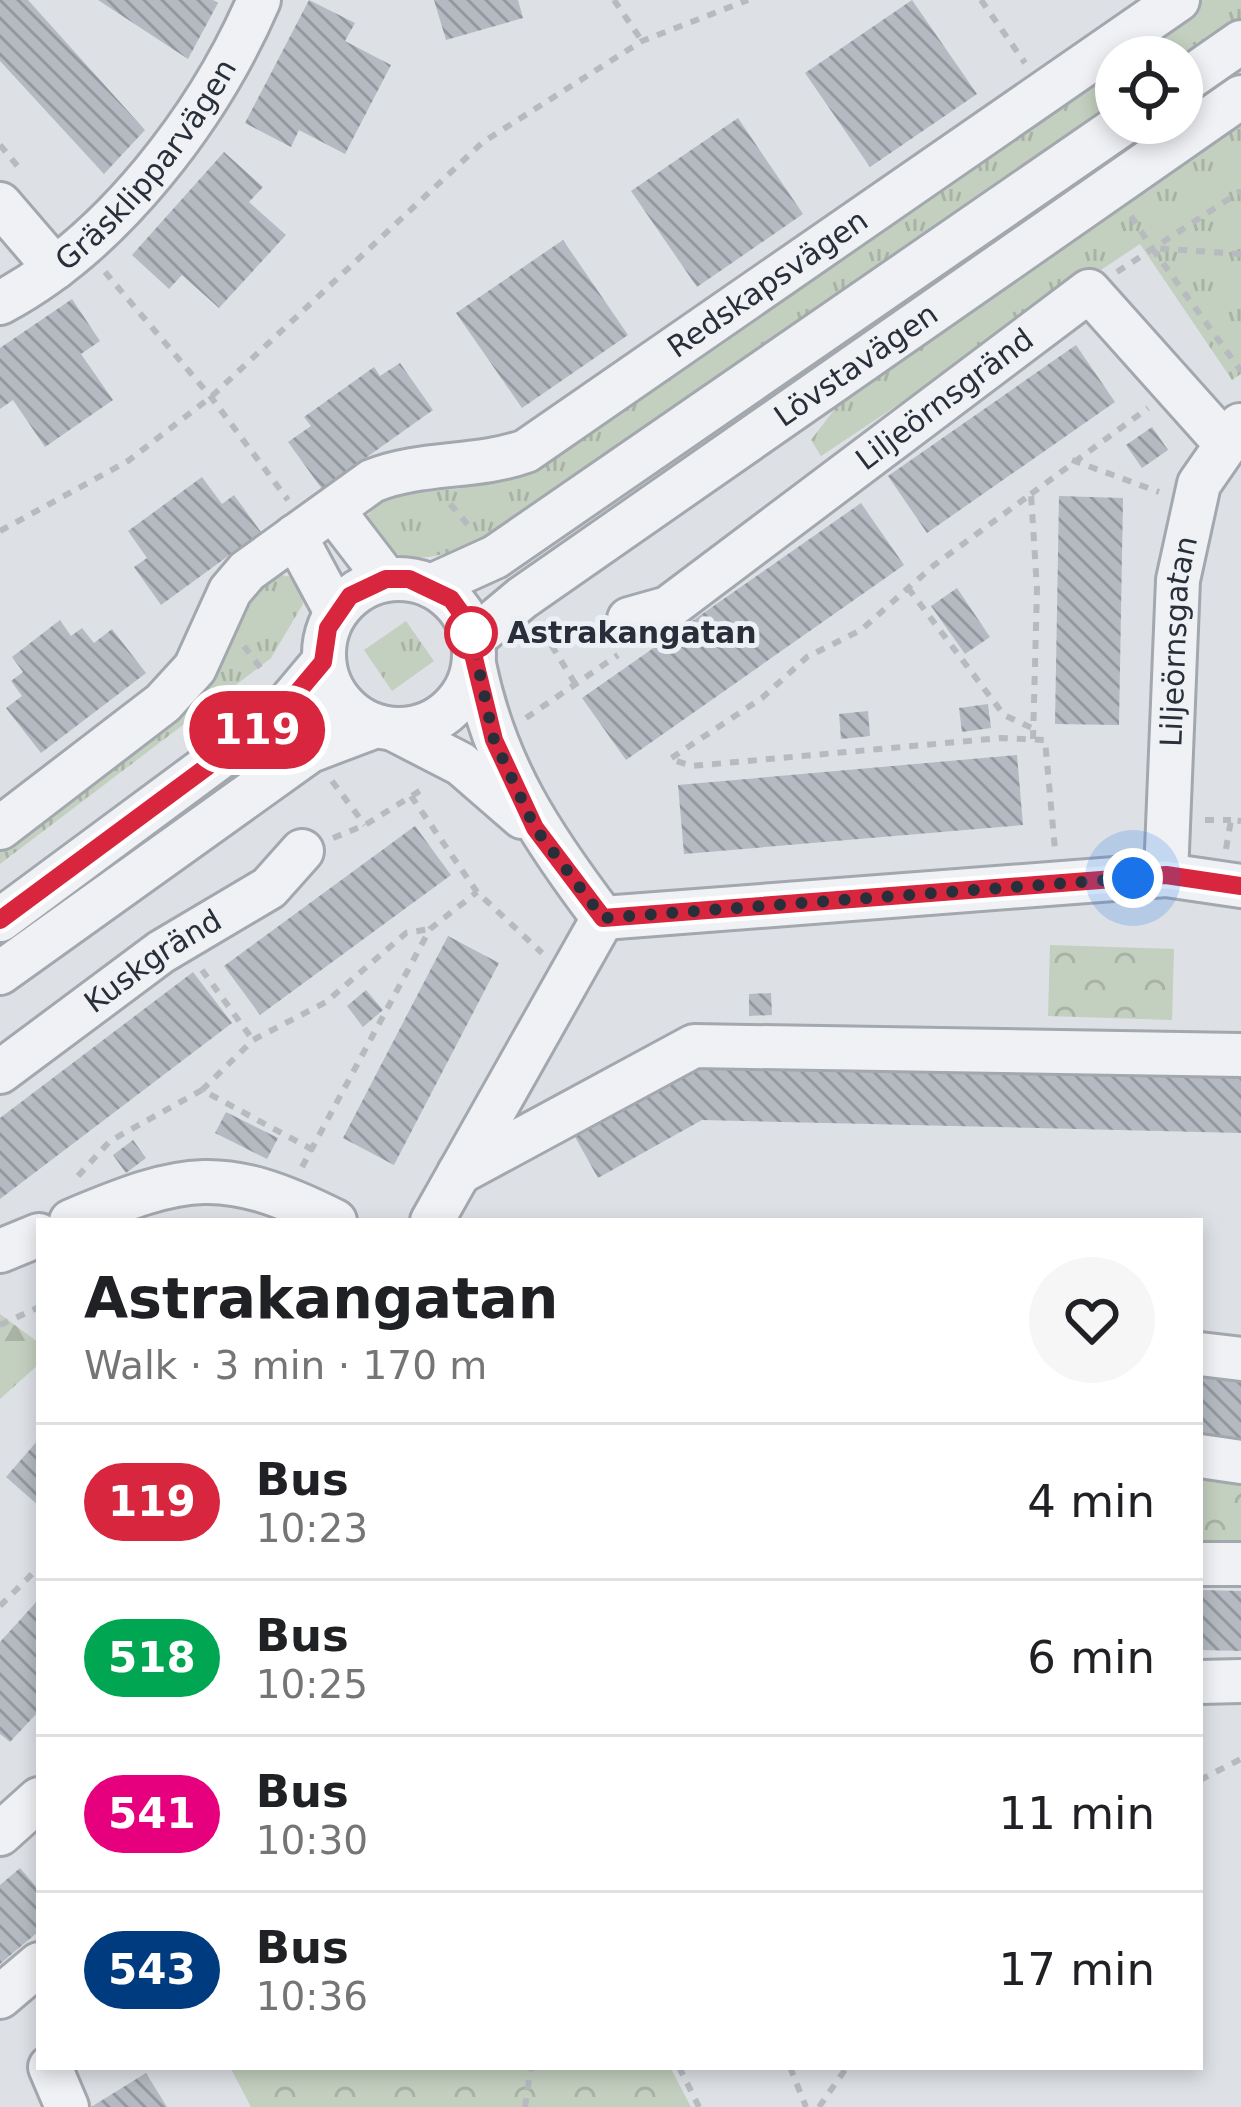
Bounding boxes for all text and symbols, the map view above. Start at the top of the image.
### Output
map controls [1095,36,1203,144]
button: locate [1095,36,1203,144]
street label: Gräsklipparvägen [48,53,243,277]
street label: Redskapsvägen [661,202,874,365]
street label: Lövstavägen [767,296,944,434]
street label: Liljeörnsgränd [849,321,1040,477]
street label: Liljeörnsgatan [1153,533,1204,748]
marker: Astrakangatan [446,608,496,658]
place label: Astrakangatan [507,615,757,650]
line badge: 119 [188,691,326,769]
text: 119 [213,705,301,754]
your location [1103,848,1163,908]
street label: Kuskgränd [77,902,228,1020]
button: heart [1029,1257,1155,1383]
text: Astrakangatan [84,1265,558,1331]
text: Walk · 3 min · 170 m [84,1343,487,1388]
text: Bus [256,1453,349,1506]
text: 4 min [1027,1475,1155,1528]
text: 119 [108,1477,196,1526]
text: 10:23 [256,1506,368,1551]
text: Bus [256,1609,349,1662]
text: 6 min [1027,1631,1155,1684]
text: 518 [108,1633,196,1682]
text: 10:25 [256,1662,368,1707]
text: Bus [256,1765,349,1818]
text: 11 min [999,1787,1155,1840]
text: 541 [108,1789,196,1838]
text: 10:30 [256,1818,368,1863]
text: Bus [256,1921,349,1974]
text: 17 min [999,1943,1155,1996]
text: 543 [108,1945,196,1994]
text: 10:36 [256,1974,368,2019]

